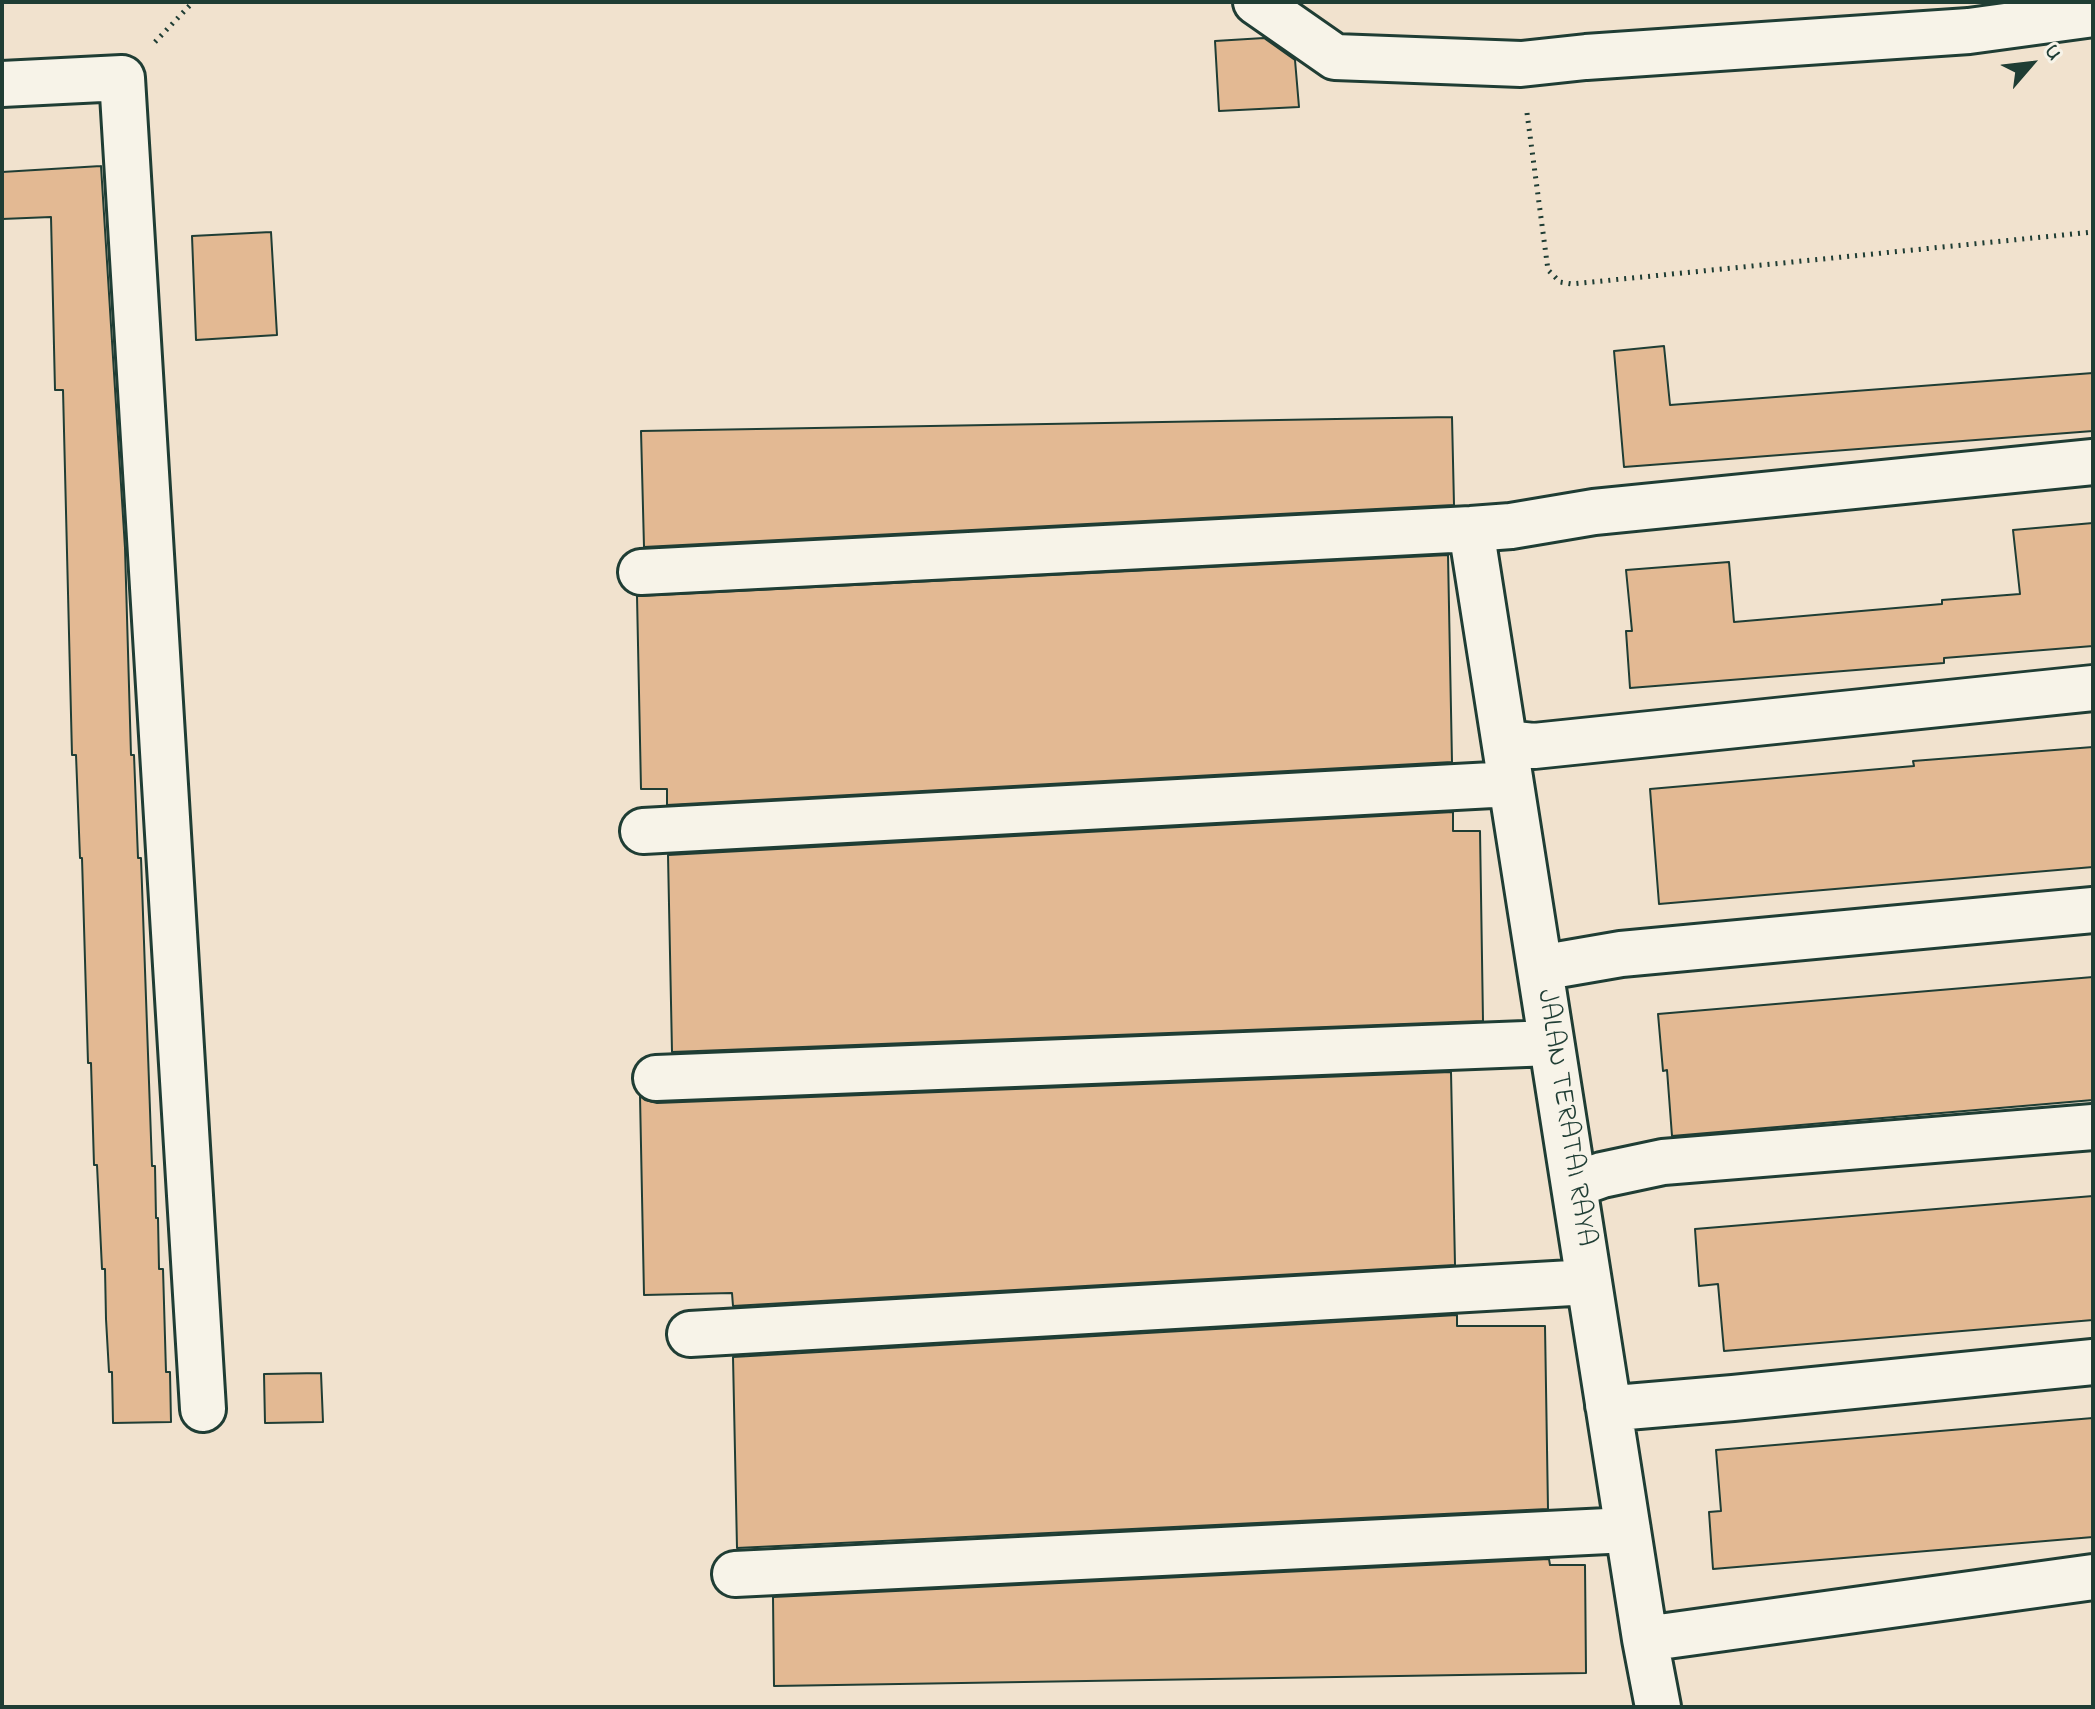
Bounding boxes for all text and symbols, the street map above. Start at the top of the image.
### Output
north arrow [1991,24,2071,104]
text: U [2035,39,2070,66]
street label: JALAN TERATAI RAYA [1527,987,1601,1249]

